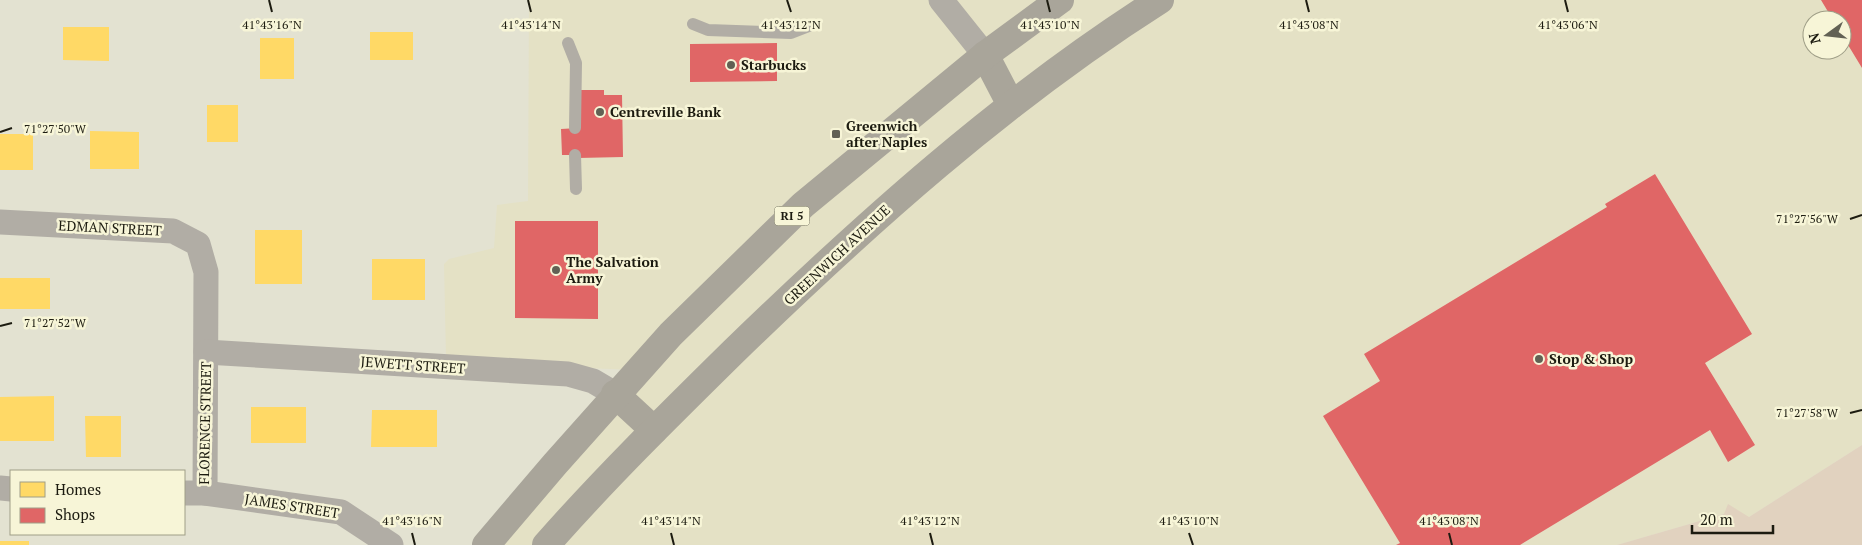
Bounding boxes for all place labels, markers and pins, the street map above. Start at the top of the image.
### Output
place label: Starbucks [741,55,806,74]
marker: Starbucks [725,59,737,71]
place label: Centreville Bank [610,102,722,121]
marker: Centreville Bank [594,106,606,118]
place label: Greenwich after Naples [846,116,927,151]
marker: Greenwich after Naples [830,128,842,140]
place label: The Salvation Army [566,252,659,287]
marker: The Salvation Army [550,264,562,276]
place label: Stop & Shop [1549,349,1633,368]
marker: Stop & Shop [1533,353,1545,365]

